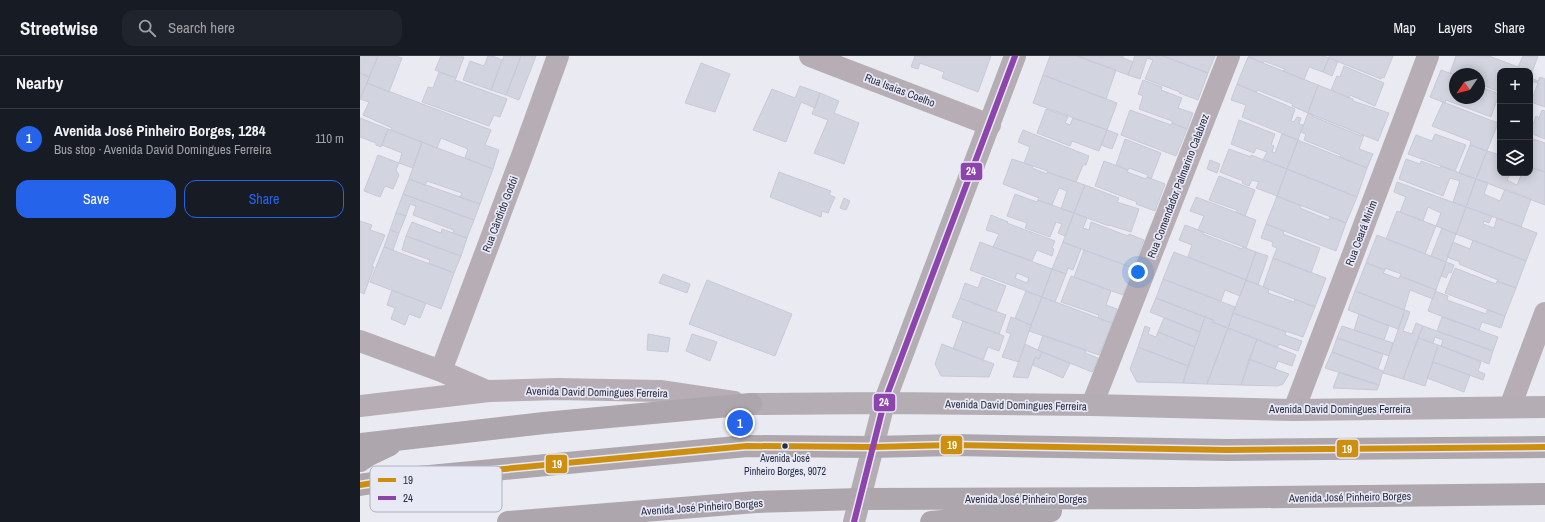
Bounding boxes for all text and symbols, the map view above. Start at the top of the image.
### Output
search box [122,10,402,46]
text: Streetwise [20,15,98,41]
icon: search [136,17,158,39]
text: Search here [168,17,235,38]
text: Map [1394,19,1416,37]
text: Layers [1438,19,1472,37]
text: Share [1494,19,1525,37]
north arrow [1449,68,1485,104]
map controls [1497,68,1533,176]
button: + [1497,68,1533,104]
street label: Rua Isaias Coelho [863,70,937,110]
text: Nearby [16,71,63,94]
button: − [1497,104,1533,140]
street label: Rua Comendador Palmarino Calabrez [1144,111,1212,260]
text: Avenida José Pinheiro Borges, 1284 [54,120,266,141]
text: 1 [26,130,32,147]
text: 110 m [315,130,344,147]
button: layers [1497,140,1533,176]
text: Bus stop · Avenida David Domingues Ferreira [54,141,271,158]
line badge: 24 [960,162,983,181]
text: 24 [966,164,976,178]
street label: Rua Cândido Godói [479,174,521,254]
button: Save [16,180,176,218]
button: Share [184,180,344,218]
street label: Rua Ceará Mirim [1342,198,1380,268]
your location [1128,262,1148,282]
street label: Avenida David Domingues Ferreira [525,384,668,400]
line badge: 24 [873,393,896,412]
text: 24 [879,395,889,409]
street label: Avenida David Domingues Ferreira [944,397,1087,413]
street label: Avenida David Domingues Ferreira [1268,402,1411,416]
pin: 1 [727,408,753,438]
line badge: 19 [940,435,963,455]
text: 19 [947,438,957,452]
line badge: 19 [1336,439,1359,458]
marker: Avenida José Pinheiro Borges, 9072 [780,441,790,451]
text: 19 [1342,442,1352,456]
place label: Avenida José Pinheiro Borges, 9072 [744,452,826,478]
line badge: 19 [545,454,568,474]
text: 19 [552,457,562,471]
legend [370,466,502,512]
text: 19 [403,473,413,487]
street label: Avenida José Pinheiro Borges [1288,489,1412,505]
text: 24 [403,491,413,505]
street label: Avenida José Pinheiro Borges [964,492,1088,506]
street label: Avenida José Pinheiro Borges [640,496,764,518]

